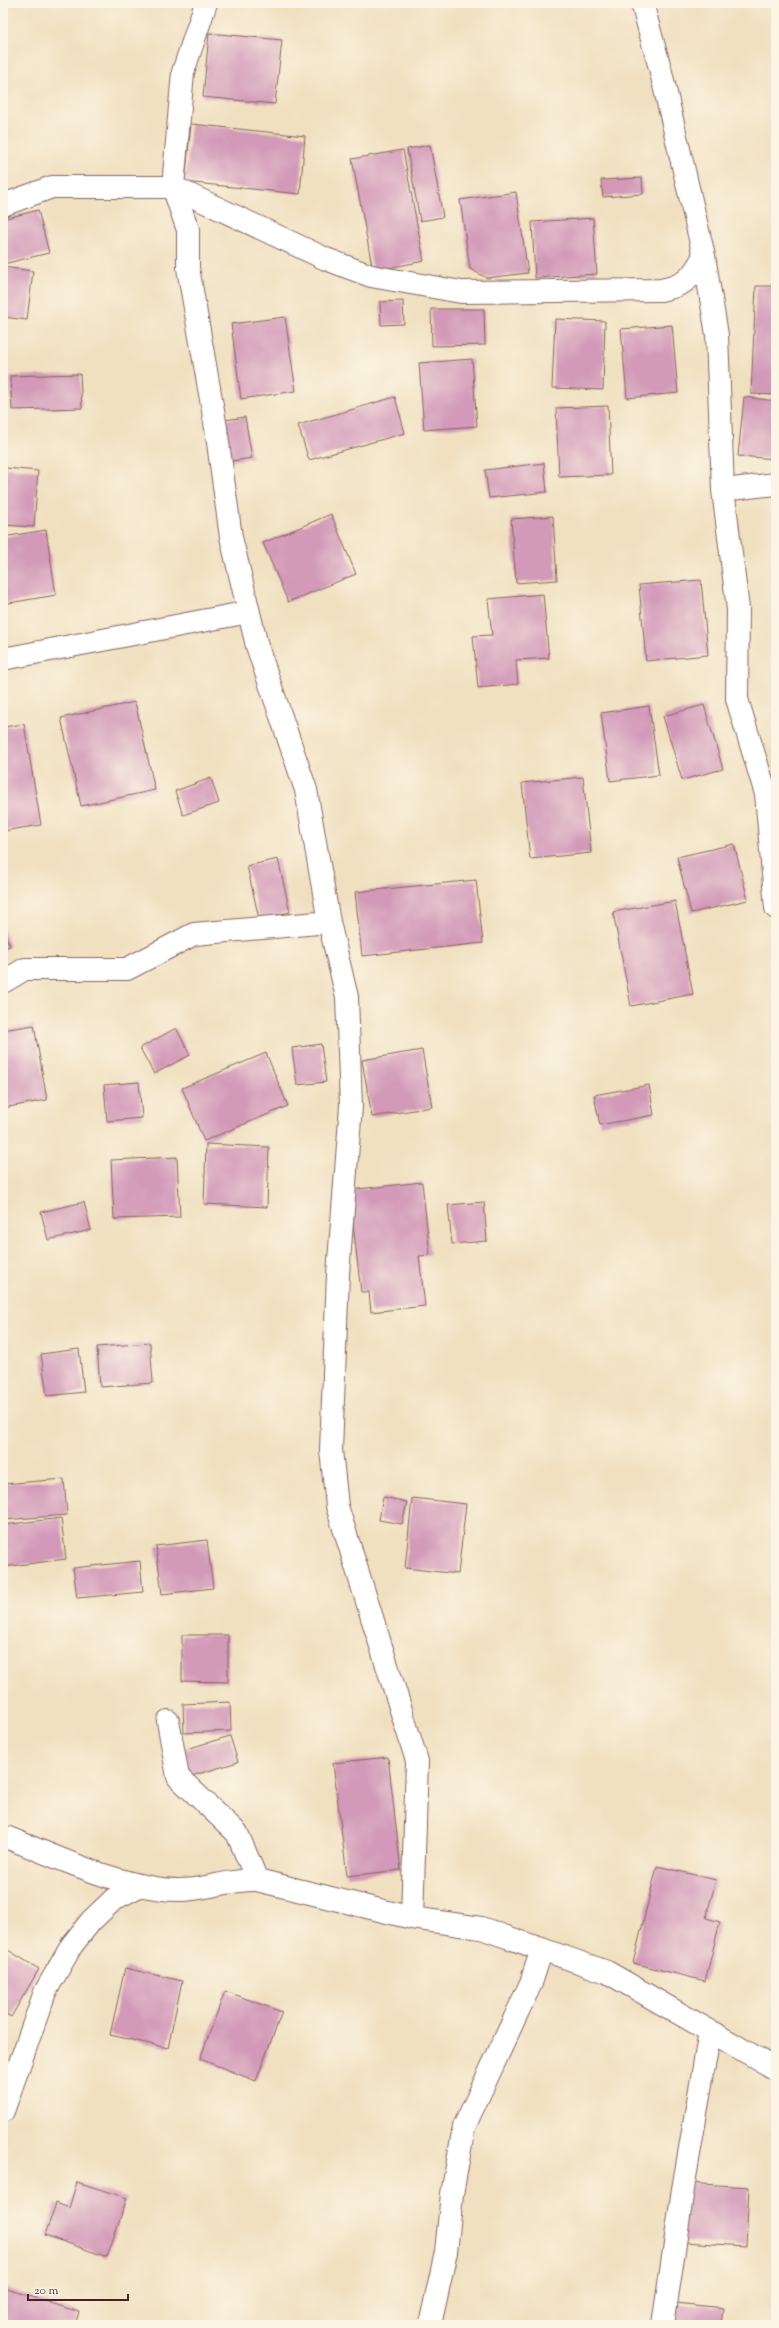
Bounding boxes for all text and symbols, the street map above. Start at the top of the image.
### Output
scale bar [28,2276,128,2302]
text: 20 m [34,2282,59,2300]

